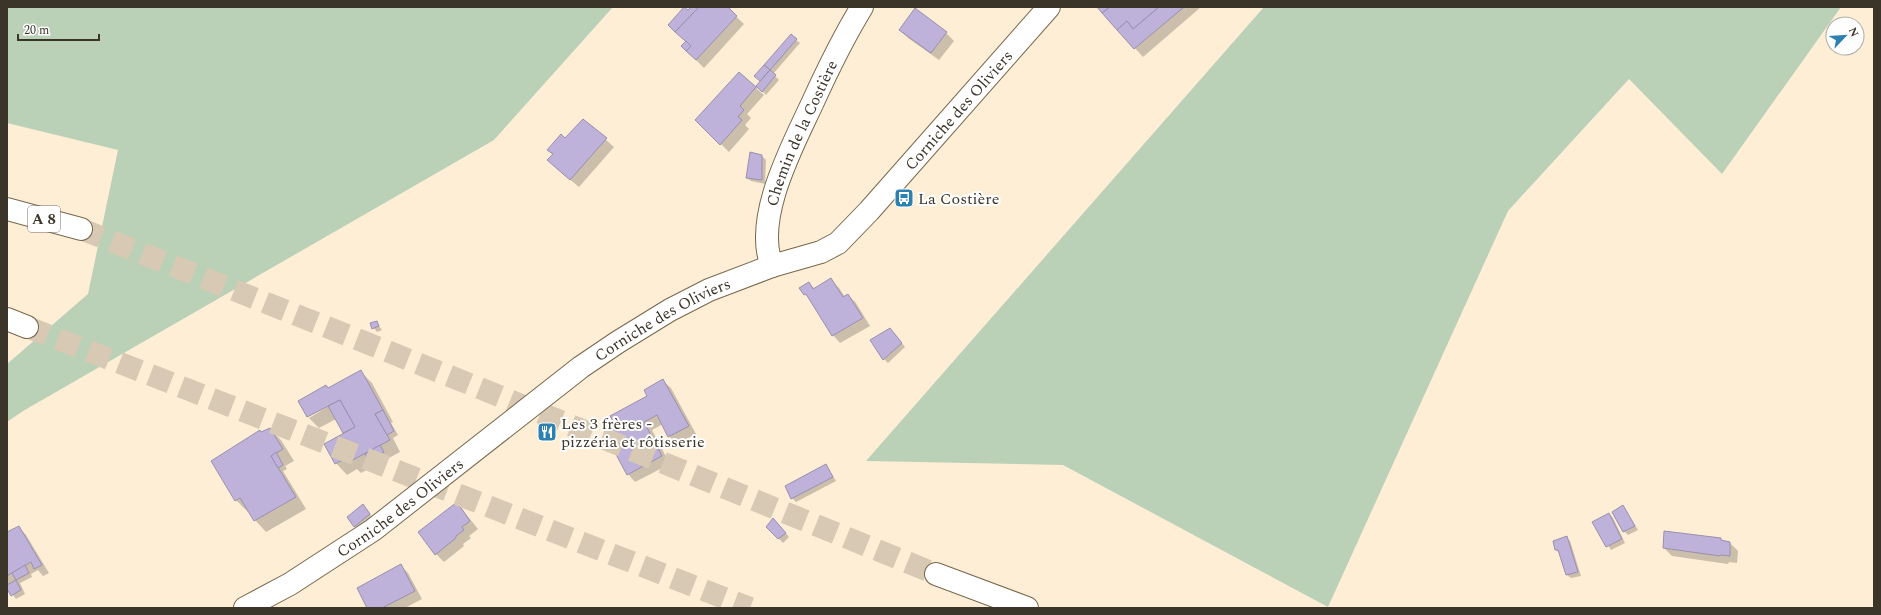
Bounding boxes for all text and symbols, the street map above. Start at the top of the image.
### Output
scale bar [18,16,99,42]
north arrow [1825,16,1865,56]
text: 20 m [24,21,49,40]
text: N [1844,24,1863,40]
street label: Corniche des Oliviers [899,45,1019,176]
street label: Chemin de la Costière [760,56,844,209]
bus stop icon: La Costière [893,187,915,209]
place label: La Costière [918,187,999,211]
road number: A 8 [28,206,60,232]
street label: Corniche des Oliviers [590,272,734,368]
place label: Les 3 frères - pizzéria et rôtisserie [561,412,705,454]
restaurant icon: Les 3 frères - pizzéria et rôtisserie [536,421,558,443]
street label: Corniche des Oliviers [332,452,469,564]

